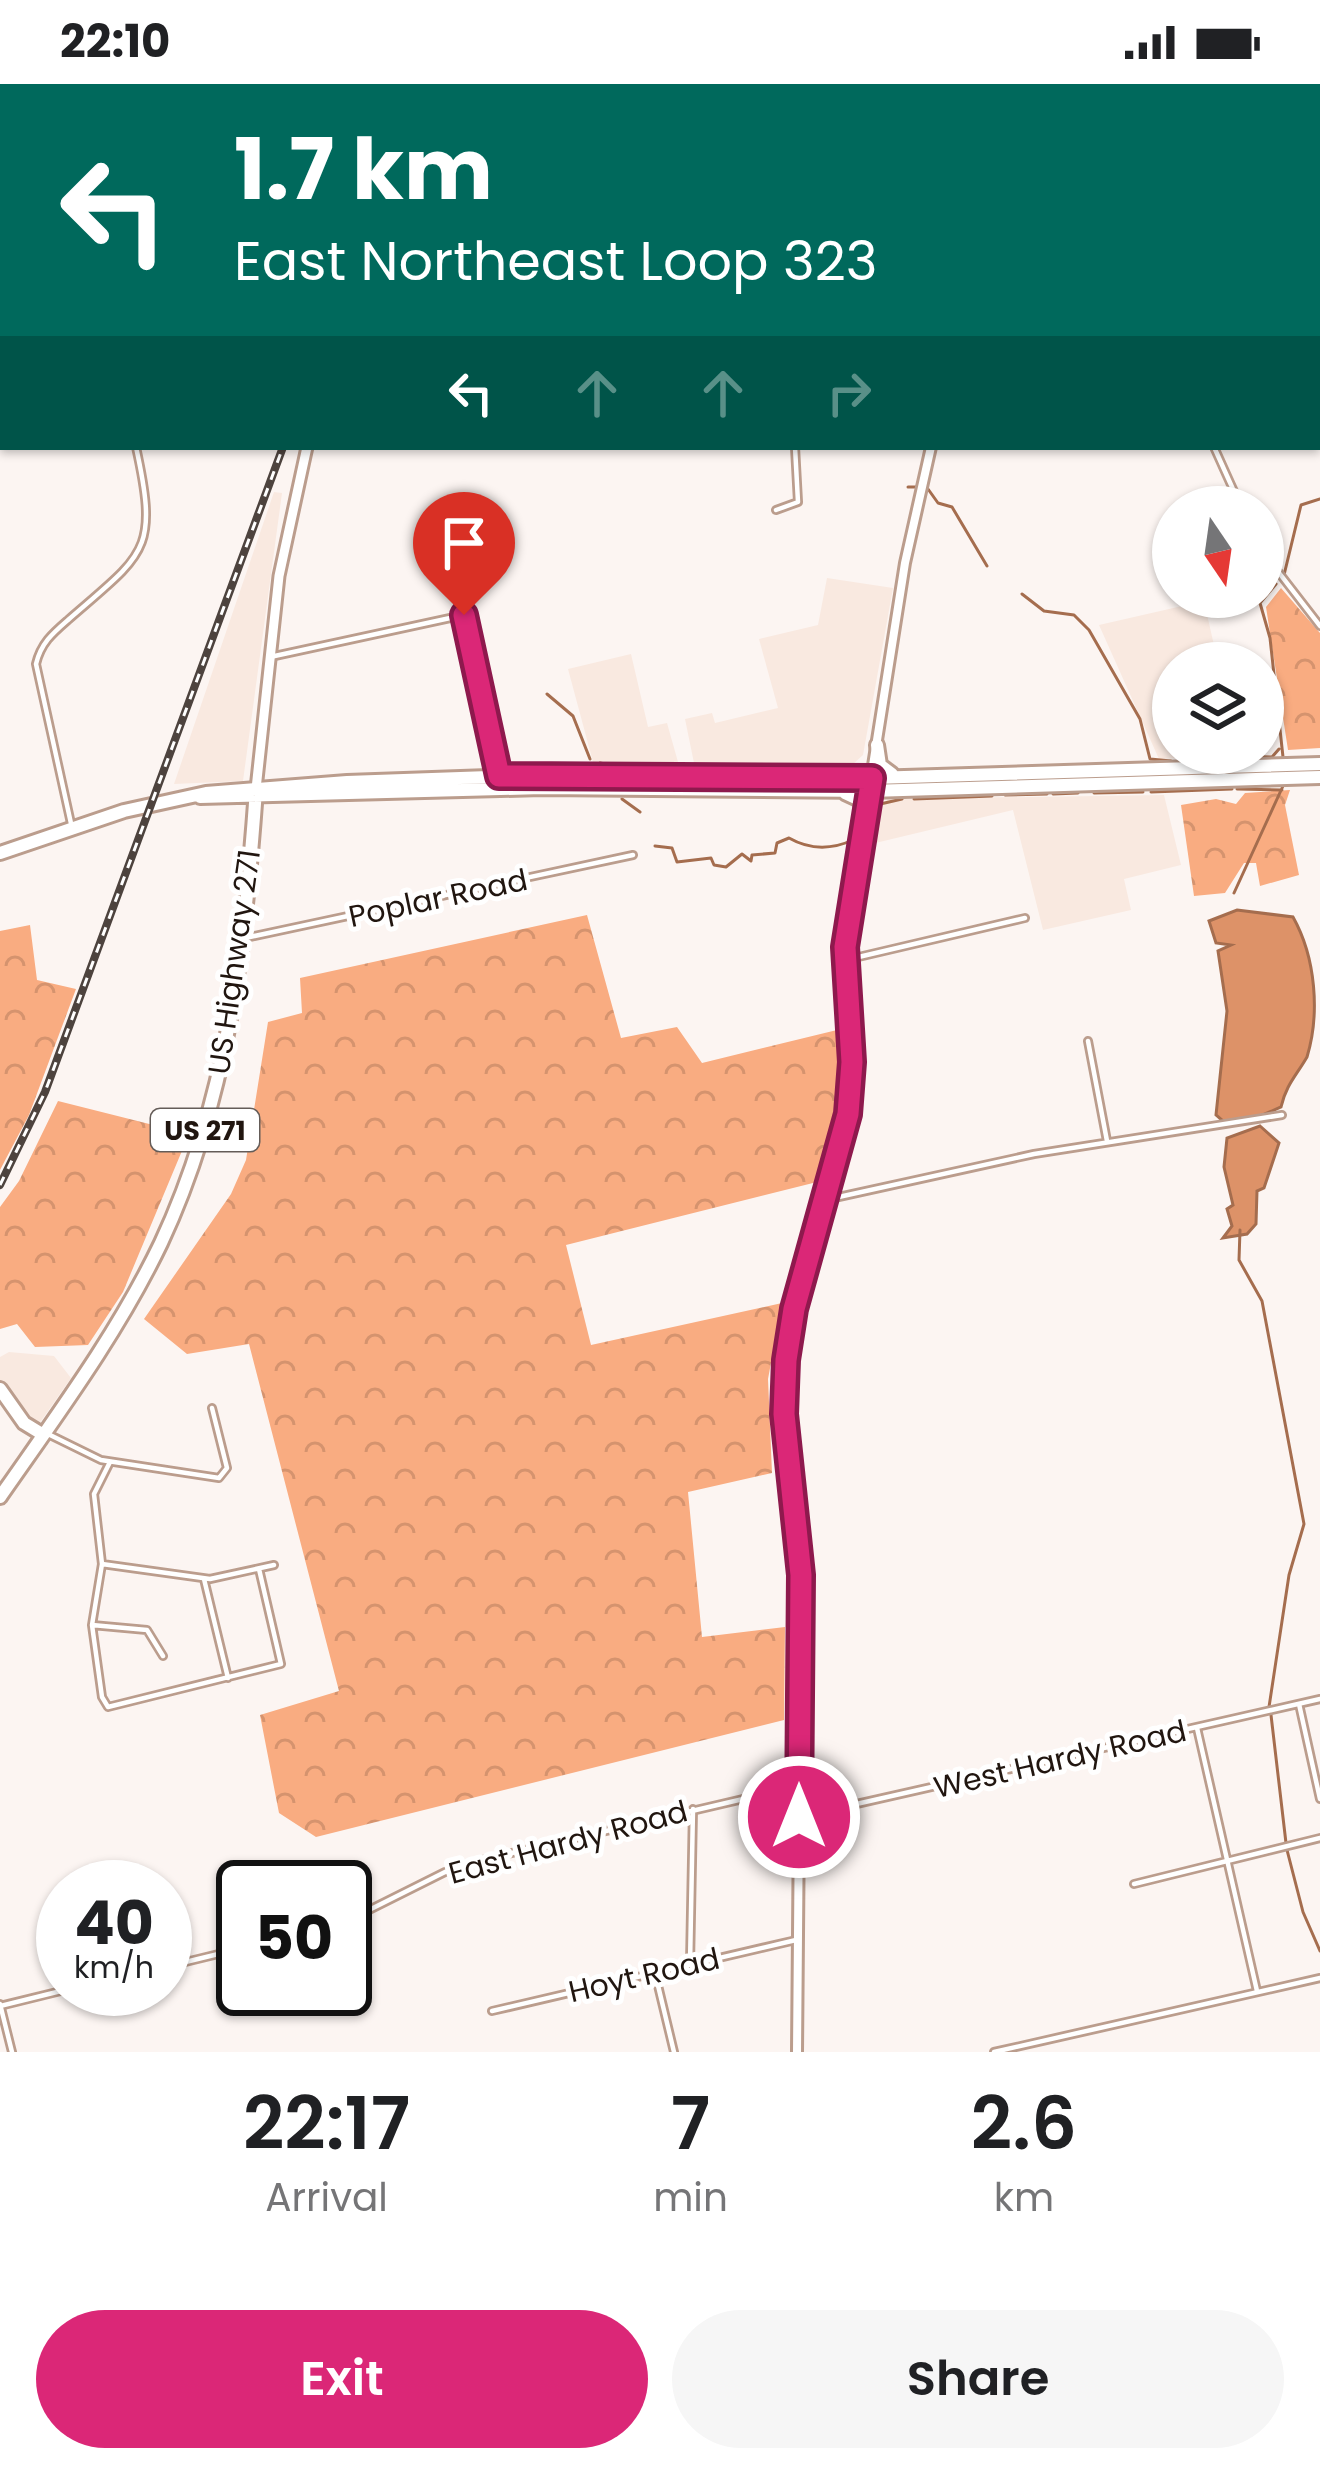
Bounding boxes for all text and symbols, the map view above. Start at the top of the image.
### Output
text: 22:10 [60,10,170,73]
text: 1.7 km [234,111,493,228]
icon: left [36,132,192,288]
text: East Northeast Loop 323 [234,223,878,299]
icon: left [438,360,504,426]
icon: ahead [564,360,630,426]
icon: ahead [690,360,756,426]
icon: right [816,360,882,426]
north arrow [1152,486,1284,618]
map controls [1152,486,1284,774]
pin [413,492,515,615]
icon: arrive [431,510,497,576]
button: layers [1152,642,1284,774]
street label: US Highway 271 [197,847,271,1077]
street label: Poplar Road [345,858,531,938]
road number: US 271 [151,1109,259,1151]
street label: West Hardy Road [930,1709,1190,1809]
position arrow [736,1754,862,1880]
street label: East Hardy Road [444,1789,692,1895]
speed limit sign: 50 [216,1860,372,2016]
text: 40 [74,1881,154,1965]
street label: Hoyt Road [564,1937,724,2013]
text: km/h [74,1946,154,1989]
text: 22:17 [243,2073,410,2174]
text: 7 [671,2073,710,2174]
text: 2.6 [971,2073,1077,2174]
text: Arrival [265,2170,388,2225]
text: min [653,2170,728,2225]
text: km [994,2170,1054,2225]
button: Exit [36,2310,648,2448]
button: Share [672,2310,1284,2448]

